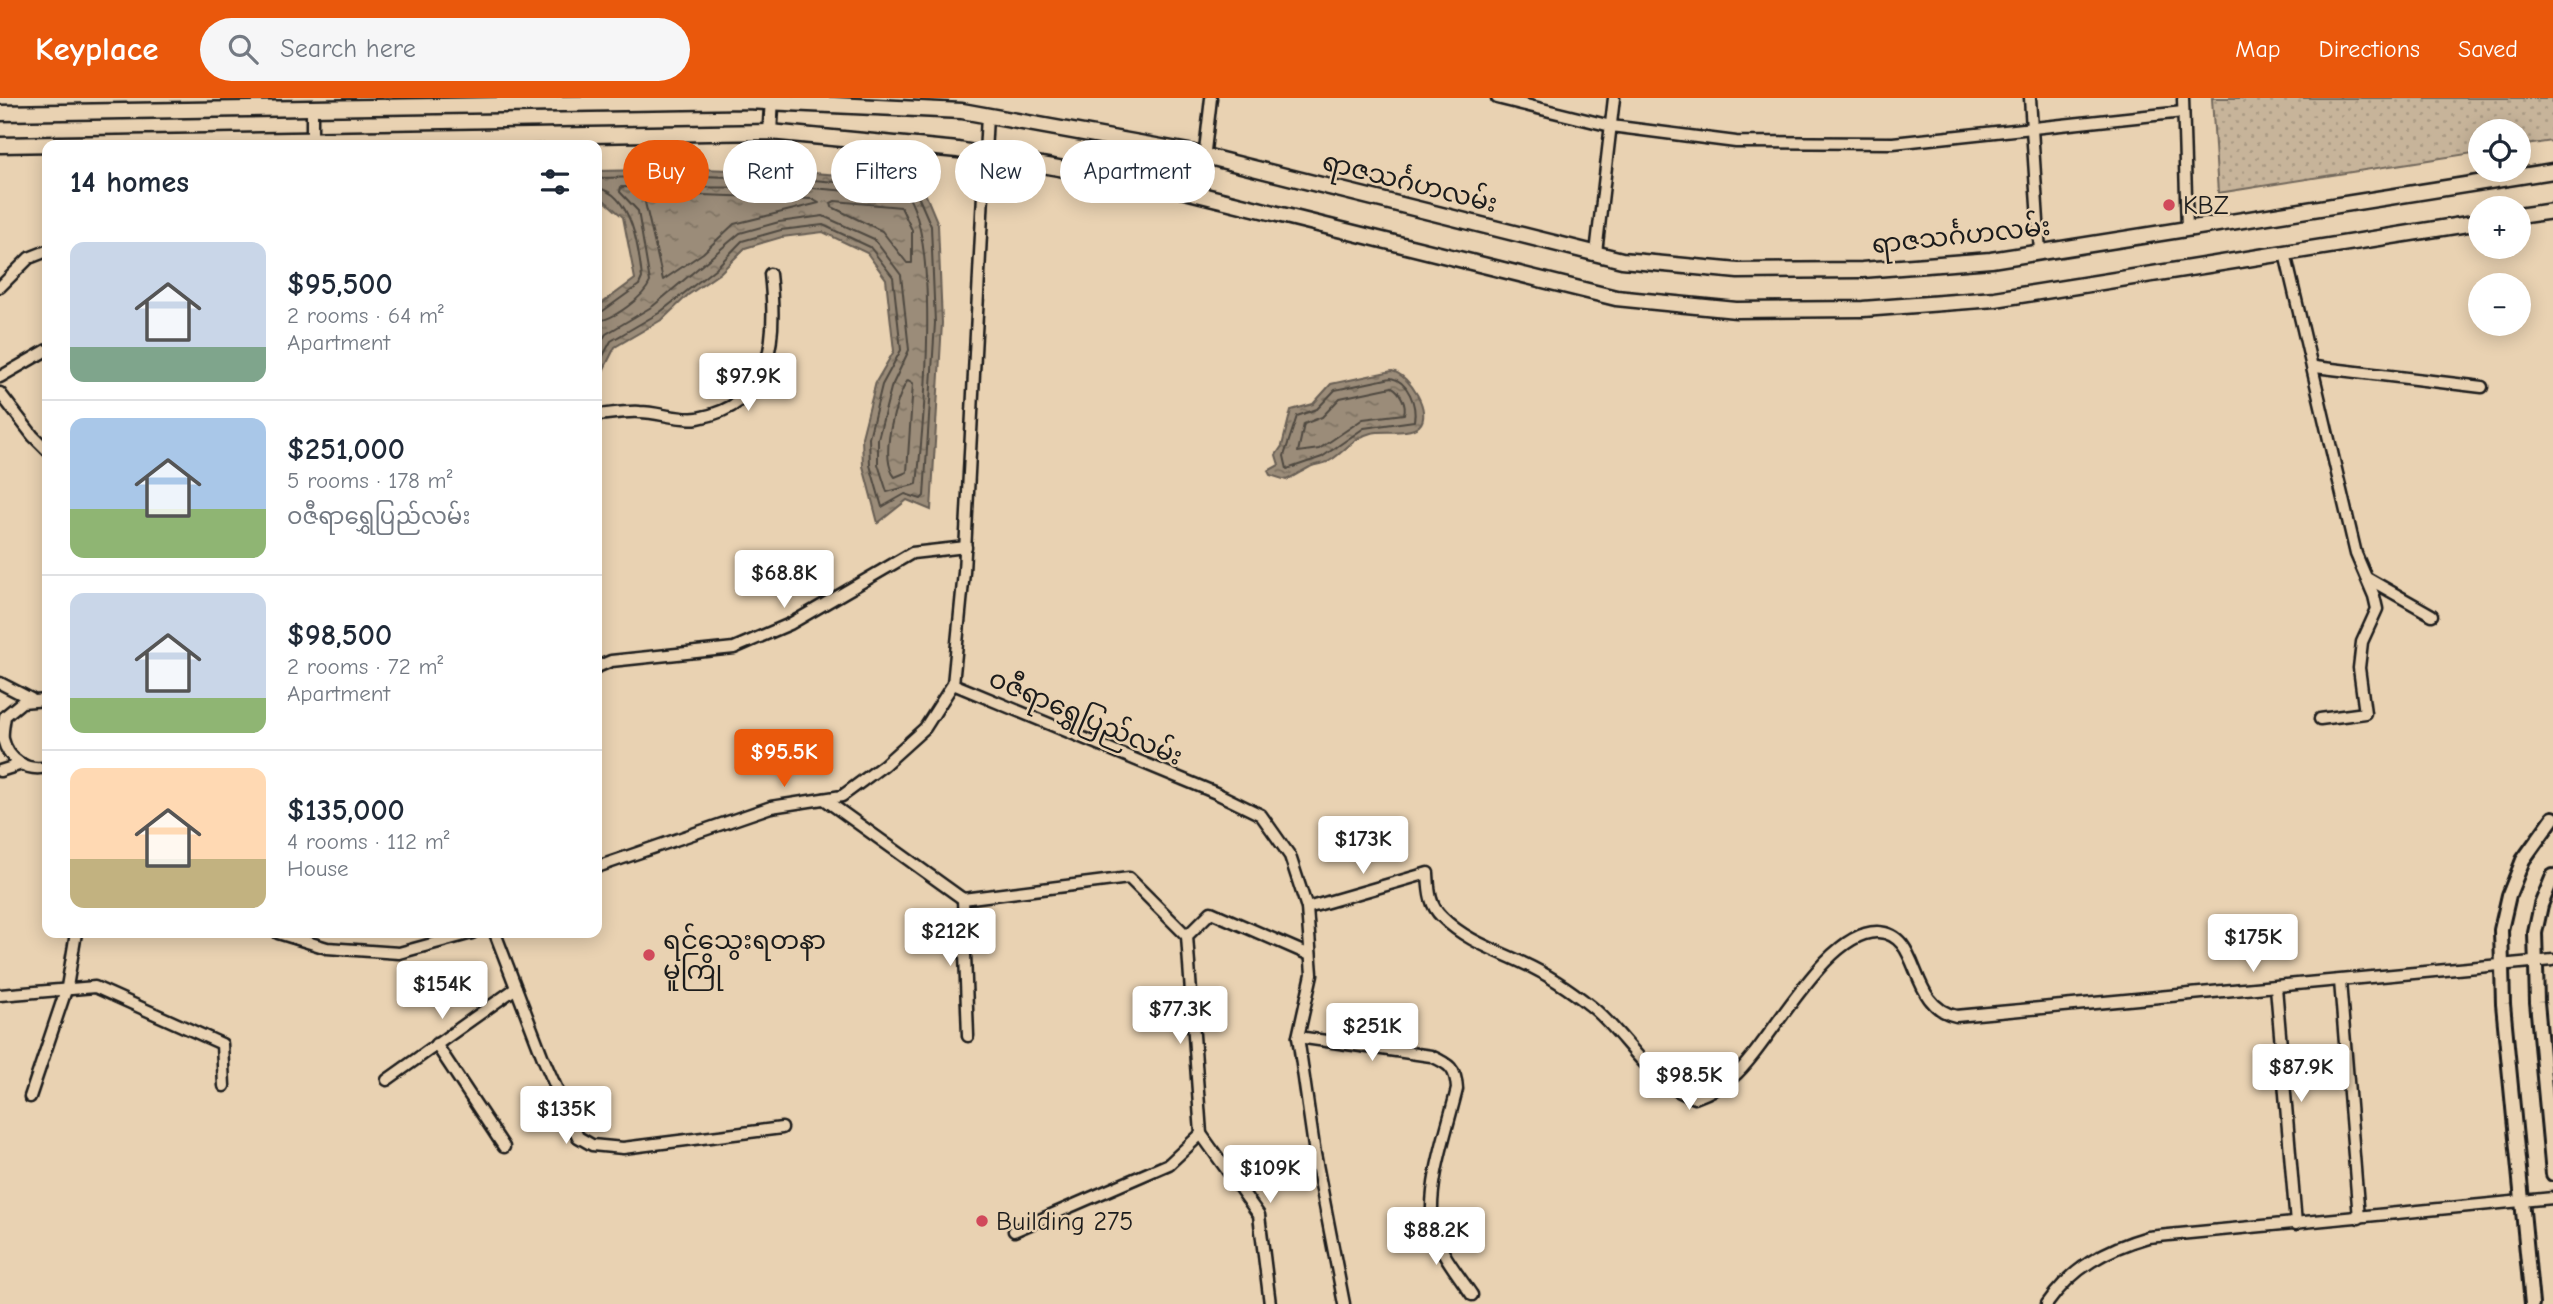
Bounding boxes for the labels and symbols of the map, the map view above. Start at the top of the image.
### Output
street label: ရာဇသင်္ဂဟလမ်း [1318,144,1501,224]
place label: KBZ [2183,191,2229,221]
marker: KBZ [2161,197,2177,213]
street label: ရာဇသင်္ဂဟလမ်း [1870,209,2052,265]
pin: $97.9K [691,354,805,413]
pin: $68.8K [727,550,841,610]
street label: ဝဇီရာရွှေပြည်လမ်း [982,661,1188,777]
pin: $95.5K [727,730,841,789]
pin: $173K [1314,816,1412,876]
pin: $212K [901,908,999,968]
pin: $175K [2204,914,2302,974]
place label: ရင်သွေးရတနာ မူကြို [663,923,826,991]
marker: ရင်သွေးရတနာ မူကြို [641,947,657,963]
pin: $154K [393,962,491,1021]
pin: $77.3K [1123,986,1237,1046]
pin: $251K [1323,1004,1421,1063]
pin: $87.9K [2244,1044,2358,1104]
pin: $98.5K [1632,1052,1746,1112]
pin: $135K [517,1086,615,1146]
pin: $109K [1221,1146,1319,1205]
place label: Building 275 [996,1207,1133,1237]
pin: $88.2K [1379,1208,1493,1267]
marker: Building 275 [974,1213,990,1229]

